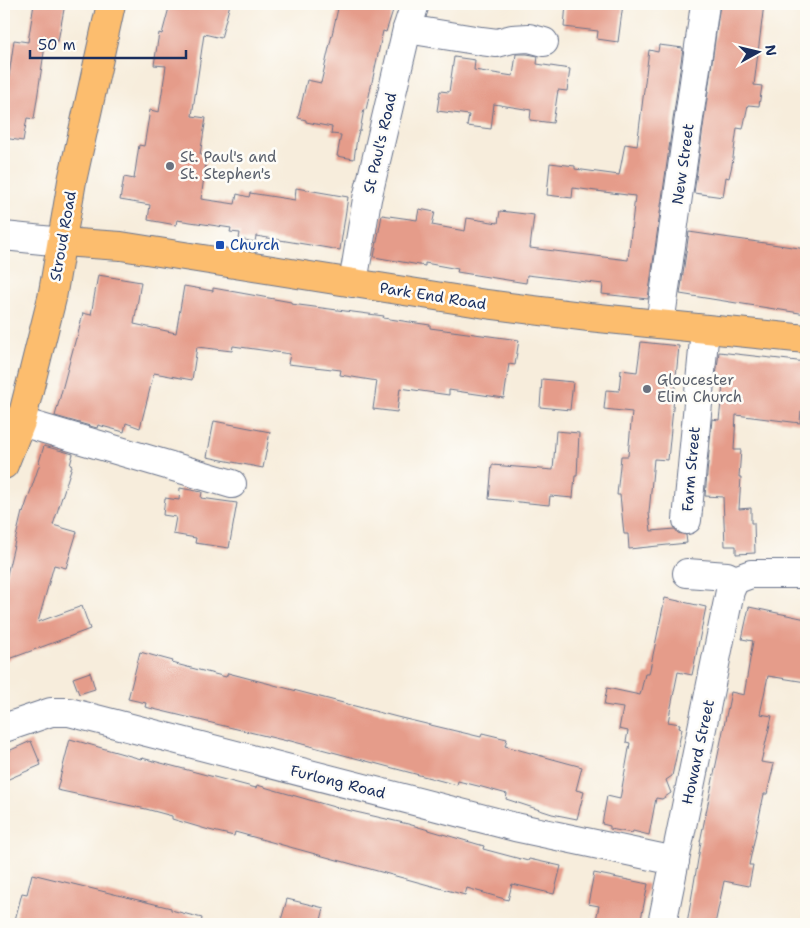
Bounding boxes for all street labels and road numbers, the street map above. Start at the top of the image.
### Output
street label: St Paul's Road [359,90,401,195]
street label: New Street [667,122,699,206]
street label: Stroud Road [45,189,81,282]
street label: Park End Road [378,278,488,314]
street label: Farm Street [677,426,705,512]
street label: Howard Street [677,698,719,806]
street label: Furlong Road [288,761,388,804]

